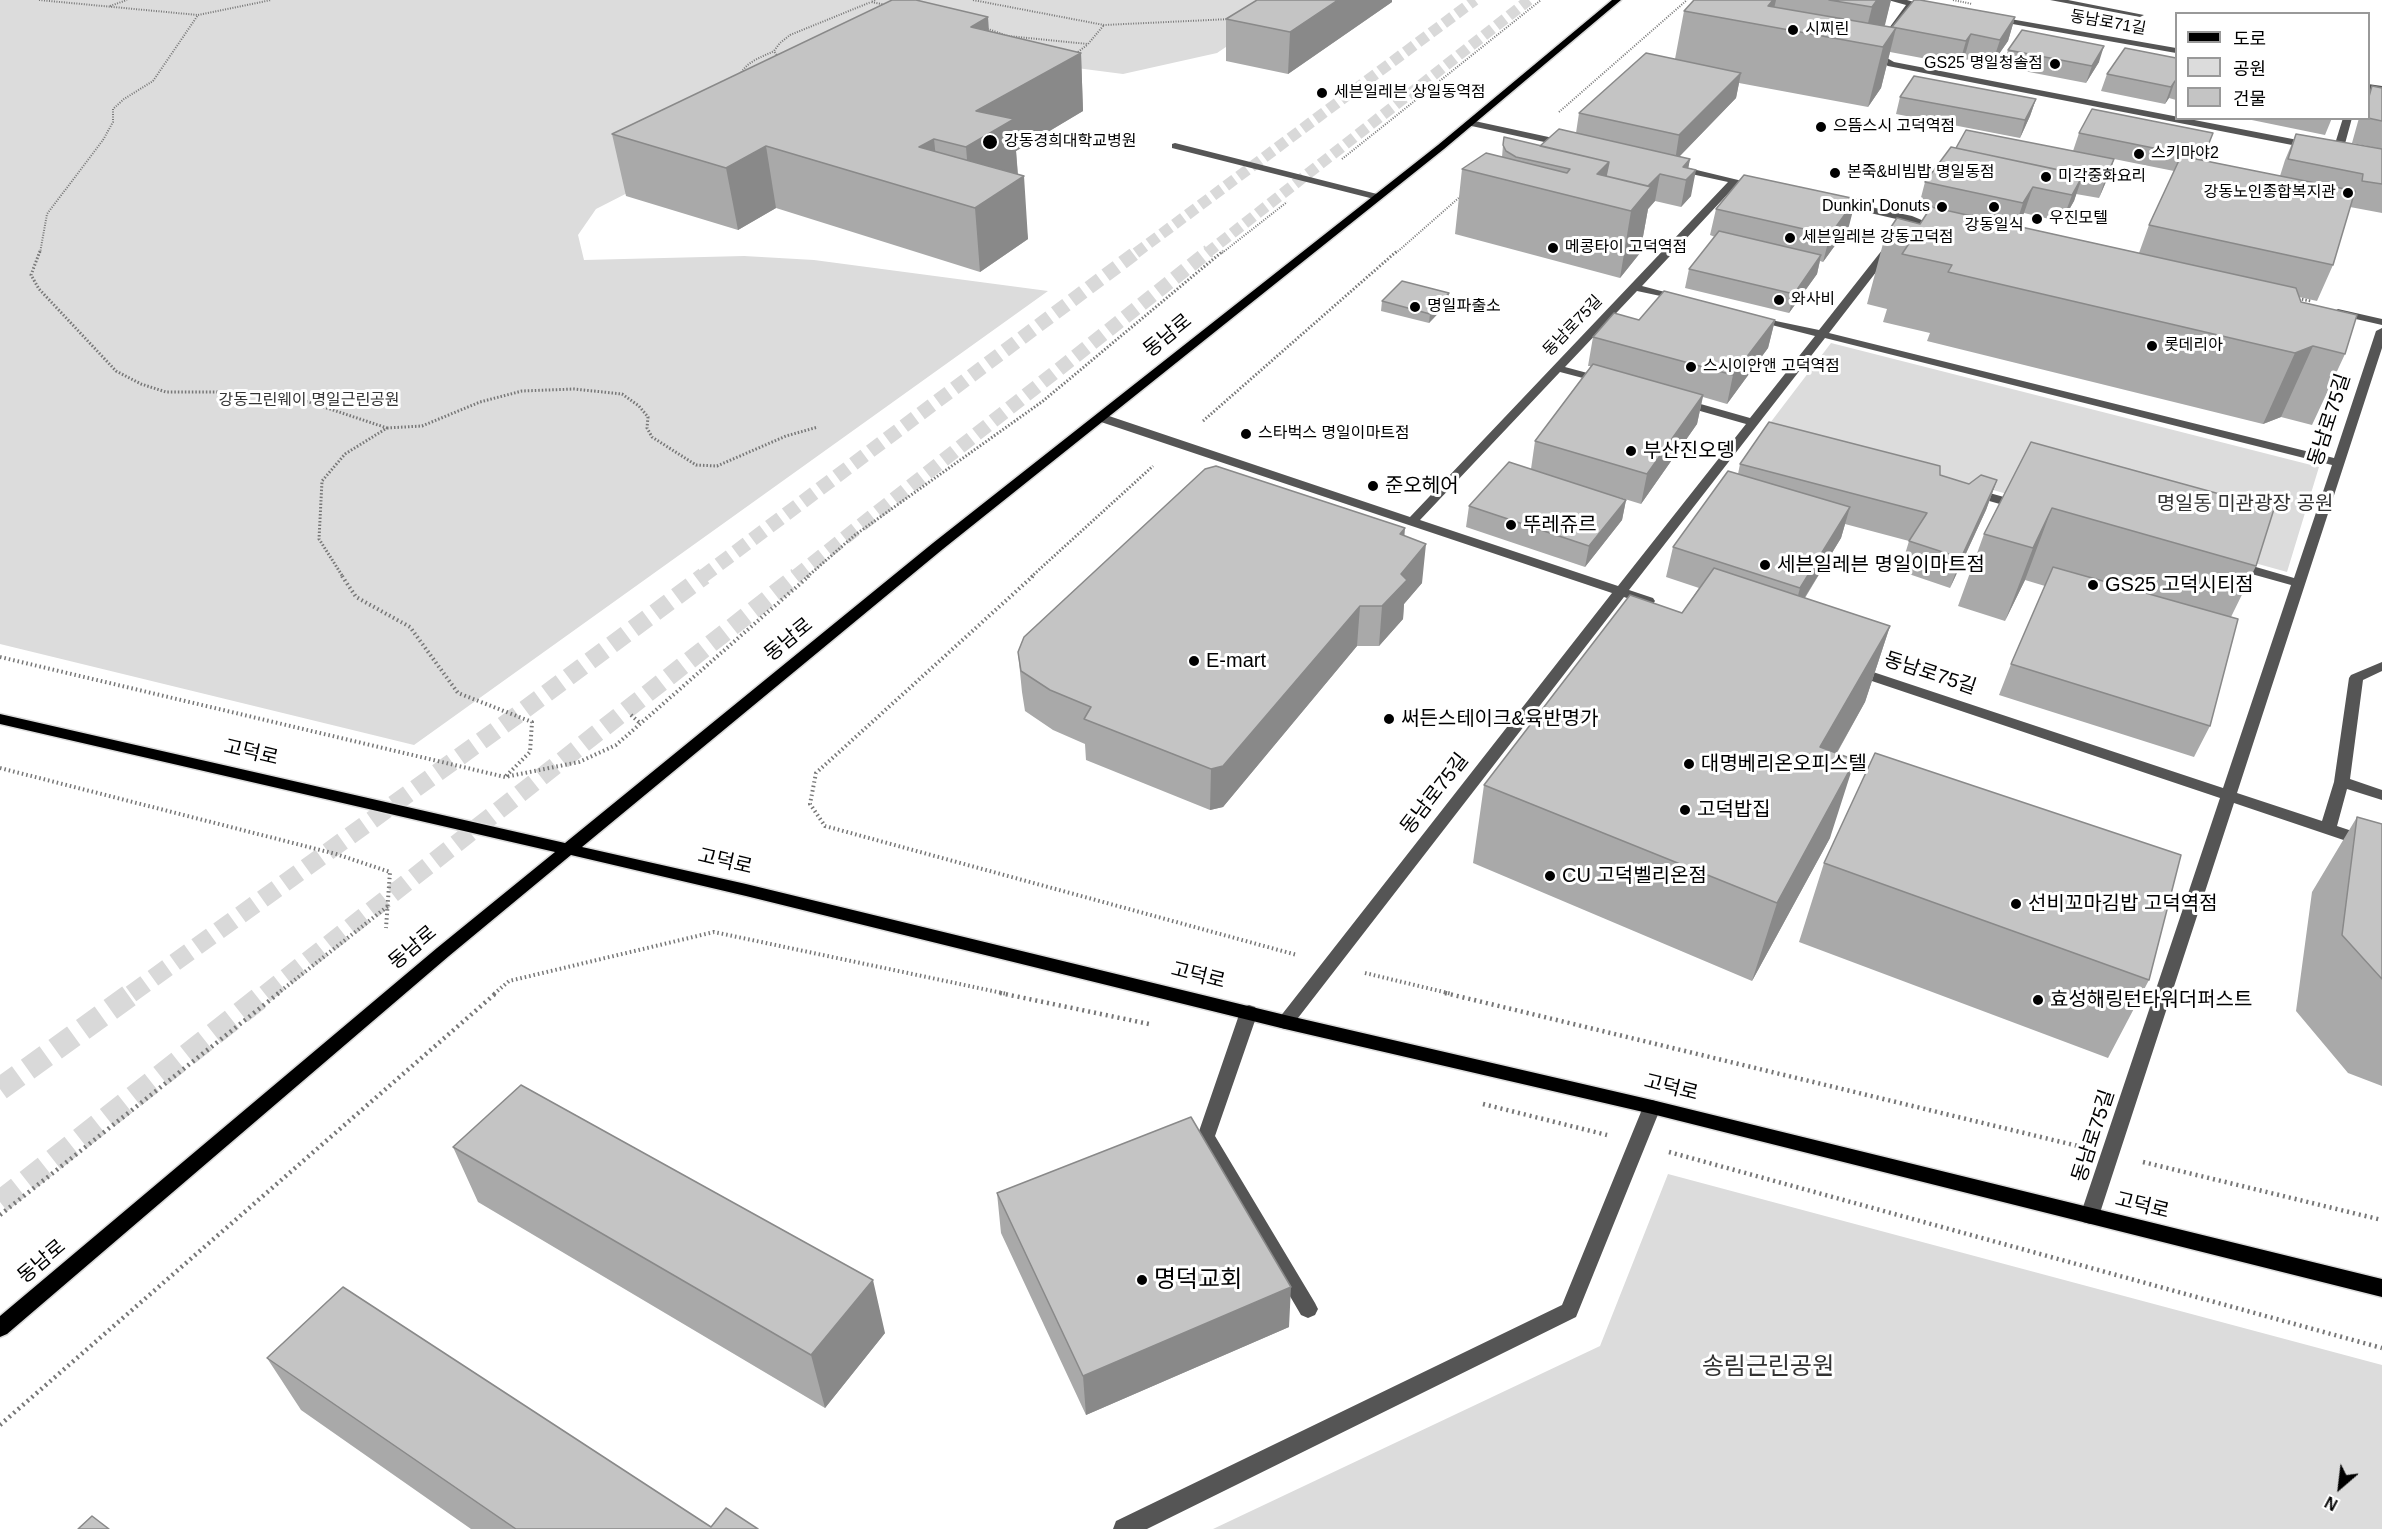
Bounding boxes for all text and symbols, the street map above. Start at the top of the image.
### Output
street label: 동남로71길 [2069,7,2147,39]
legend [2175,12,2370,120]
place label: 시찌린 [1805,20,1849,40]
marker: 시찌린 [1786,23,1800,37]
text: 도로 [2233,29,2266,49]
place label: GS25 명일청솔점 [1924,54,2043,74]
marker: GS25 명일청솔점 [2048,57,2062,71]
text: 공원 [2233,59,2266,79]
place label: 세븐일레븐 상일동역점 [1334,83,1486,103]
marker: 세븐일레븐 상일동역점 [1315,86,1329,100]
text: 건물 [2233,89,2266,109]
place label: 으뜸스시 고덕역점 [1833,117,1955,137]
marker: 으뜸스시 고덕역점 [1814,120,1828,134]
place label: 강동경희대학교병원 [1004,132,1136,152]
marker: 강동경희대학교병원 [981,133,999,151]
place label: 스키마야2 [2151,144,2219,164]
marker: 스키마야2 [2132,147,2146,161]
place label: 본죽&비빔밥 명일동점 [1847,163,1995,183]
marker: 본죽&비빔밥 명일동점 [1828,166,1842,180]
place label: 미각중화요리 [2058,167,2146,187]
marker: 미각중화요리 [2039,170,2053,184]
place label: 강동노인종합복지관 [2204,183,2336,203]
marker: 강동노인종합복지관 [2341,186,2355,200]
place label: Dunkin' Donuts [1822,197,1930,217]
marker: Dunkin' Donuts [1935,200,1949,214]
marker: 강동일식 [1987,200,2001,214]
place label: 우진모텔 [2049,209,2108,229]
marker: 우진모텔 [2030,212,2044,226]
place label: 강동일식 [1965,216,2023,236]
place label: 세븐일레븐 강동고덕점 [1802,228,1954,248]
marker: 세븐일레븐 강동고덕점 [1783,231,1797,245]
place label: 메콩타이 고덕역점 [1565,238,1687,258]
marker: 메콩타이 고덕역점 [1546,241,1560,255]
place label: 와사비 [1791,290,1835,310]
street label: 동남로75길 [1539,292,1607,360]
marker: 와사비 [1772,293,1786,307]
place label: 명일파출소 [1427,297,1501,317]
marker: 명일파출소 [1408,300,1422,314]
street label: 동남로 [1139,309,1197,363]
place label: 롯데리아 [2164,336,2223,356]
marker: 롯데리아 [2145,339,2159,353]
place label: 스시이안앤 고덕역점 [1703,357,1840,377]
marker: 스시이안앤 고덕역점 [1684,360,1698,374]
street label: 동남로75길 [2304,371,2356,469]
park label: 강동그린웨이 명일근린공원 [218,391,400,411]
place label: 스타벅스 명일이마트점 [1258,424,1410,444]
marker: 스타벅스 명일이마트점 [1239,427,1253,441]
place label: 부산진오뎅 [1643,439,1735,463]
marker: 부산진오뎅 [1624,444,1638,458]
place label: 준오헤어 [1385,474,1459,498]
marker: 준오헤어 [1366,479,1380,493]
park label: 명일동 미관광장 공원 [2157,492,2333,516]
place label: 뚜레쥬르 [1523,513,1597,537]
marker: 뚜레쥬르 [1504,518,1518,532]
place label: 세븐일레븐 명일이마트점 [1777,553,1985,577]
marker: 세븐일레븐 명일이마트점 [1758,558,1772,572]
place label: GS25 고덕시티점 [2105,573,2254,597]
marker: GS25 고덕시티점 [2086,578,2100,592]
street label: 동남로 [760,613,818,667]
street label: 동남로75길 [1881,648,1979,700]
place label: E-mart [1206,649,1266,673]
marker: E-mart [1187,654,1201,668]
place label: 써든스테이크&육반명가 [1401,707,1598,731]
marker: 써든스테이크&육반명가 [1382,712,1396,726]
street label: 고덕로 [221,735,281,771]
street label: 동남로75길 [1396,749,1474,839]
place label: 대명베리온오피스텔 [1701,752,1867,776]
marker: 대명베리온오피스텔 [1682,757,1696,771]
place label: 고덕밥집 [1697,798,1771,822]
marker: 고덕밥집 [1678,803,1692,817]
street label: 고덕로 [695,844,755,880]
place label: CU 고덕벨리온점 [1562,864,1707,888]
marker: CU 고덕벨리온점 [1543,869,1557,883]
place label: 선비꼬마김밥 고덕역점 [2028,892,2218,916]
marker: 선비꼬마김밥 고덕역점 [2009,897,2023,911]
street label: 동남로 [384,921,442,975]
street label: 고덕로 [1168,958,1228,994]
place label: 효성해링턴타워더퍼스트 [2050,988,2252,1012]
marker: 효성해링턴타워더퍼스트 [2031,993,2045,1007]
street label: 고덕로 [1641,1070,1701,1106]
street label: 동남로75길 [2068,1087,2120,1185]
street label: 고덕로 [2112,1188,2172,1224]
street label: 동남로 [13,1235,71,1289]
place label: 명덕교회 [1154,1266,1242,1294]
marker: 명덕교회 [1135,1273,1149,1287]
park label: 송림근린공원 [1702,1353,1834,1381]
north arrow [2310,1457,2370,1517]
text: N [2322,1493,2340,1514]

